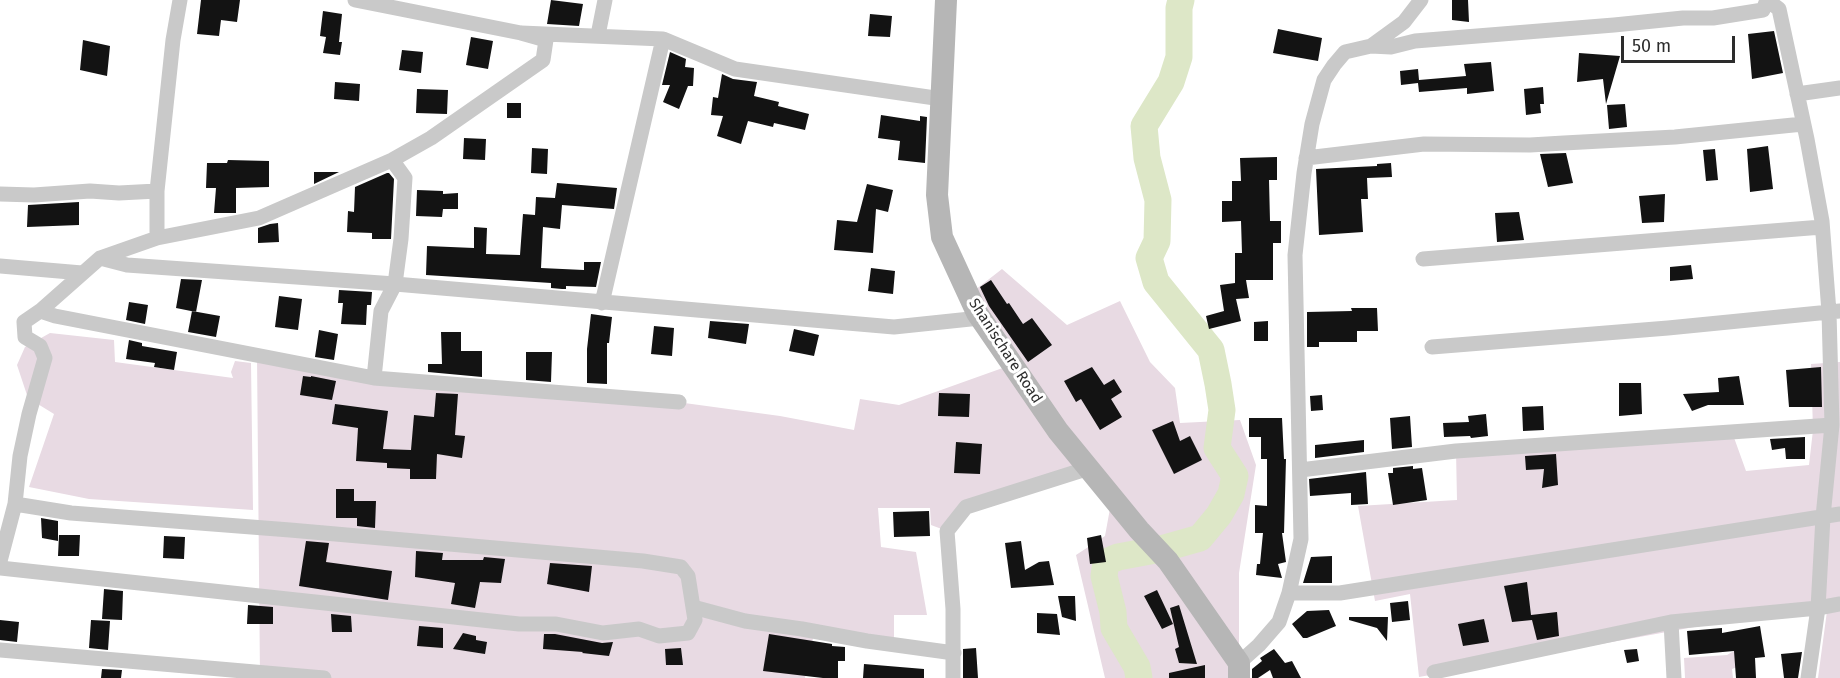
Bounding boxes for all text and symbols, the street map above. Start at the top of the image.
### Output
scale bar [1624,24,1738,62]
text: 50 m [1632,35,1671,57]
street label: Shanischare Road [964,295,1046,407]

